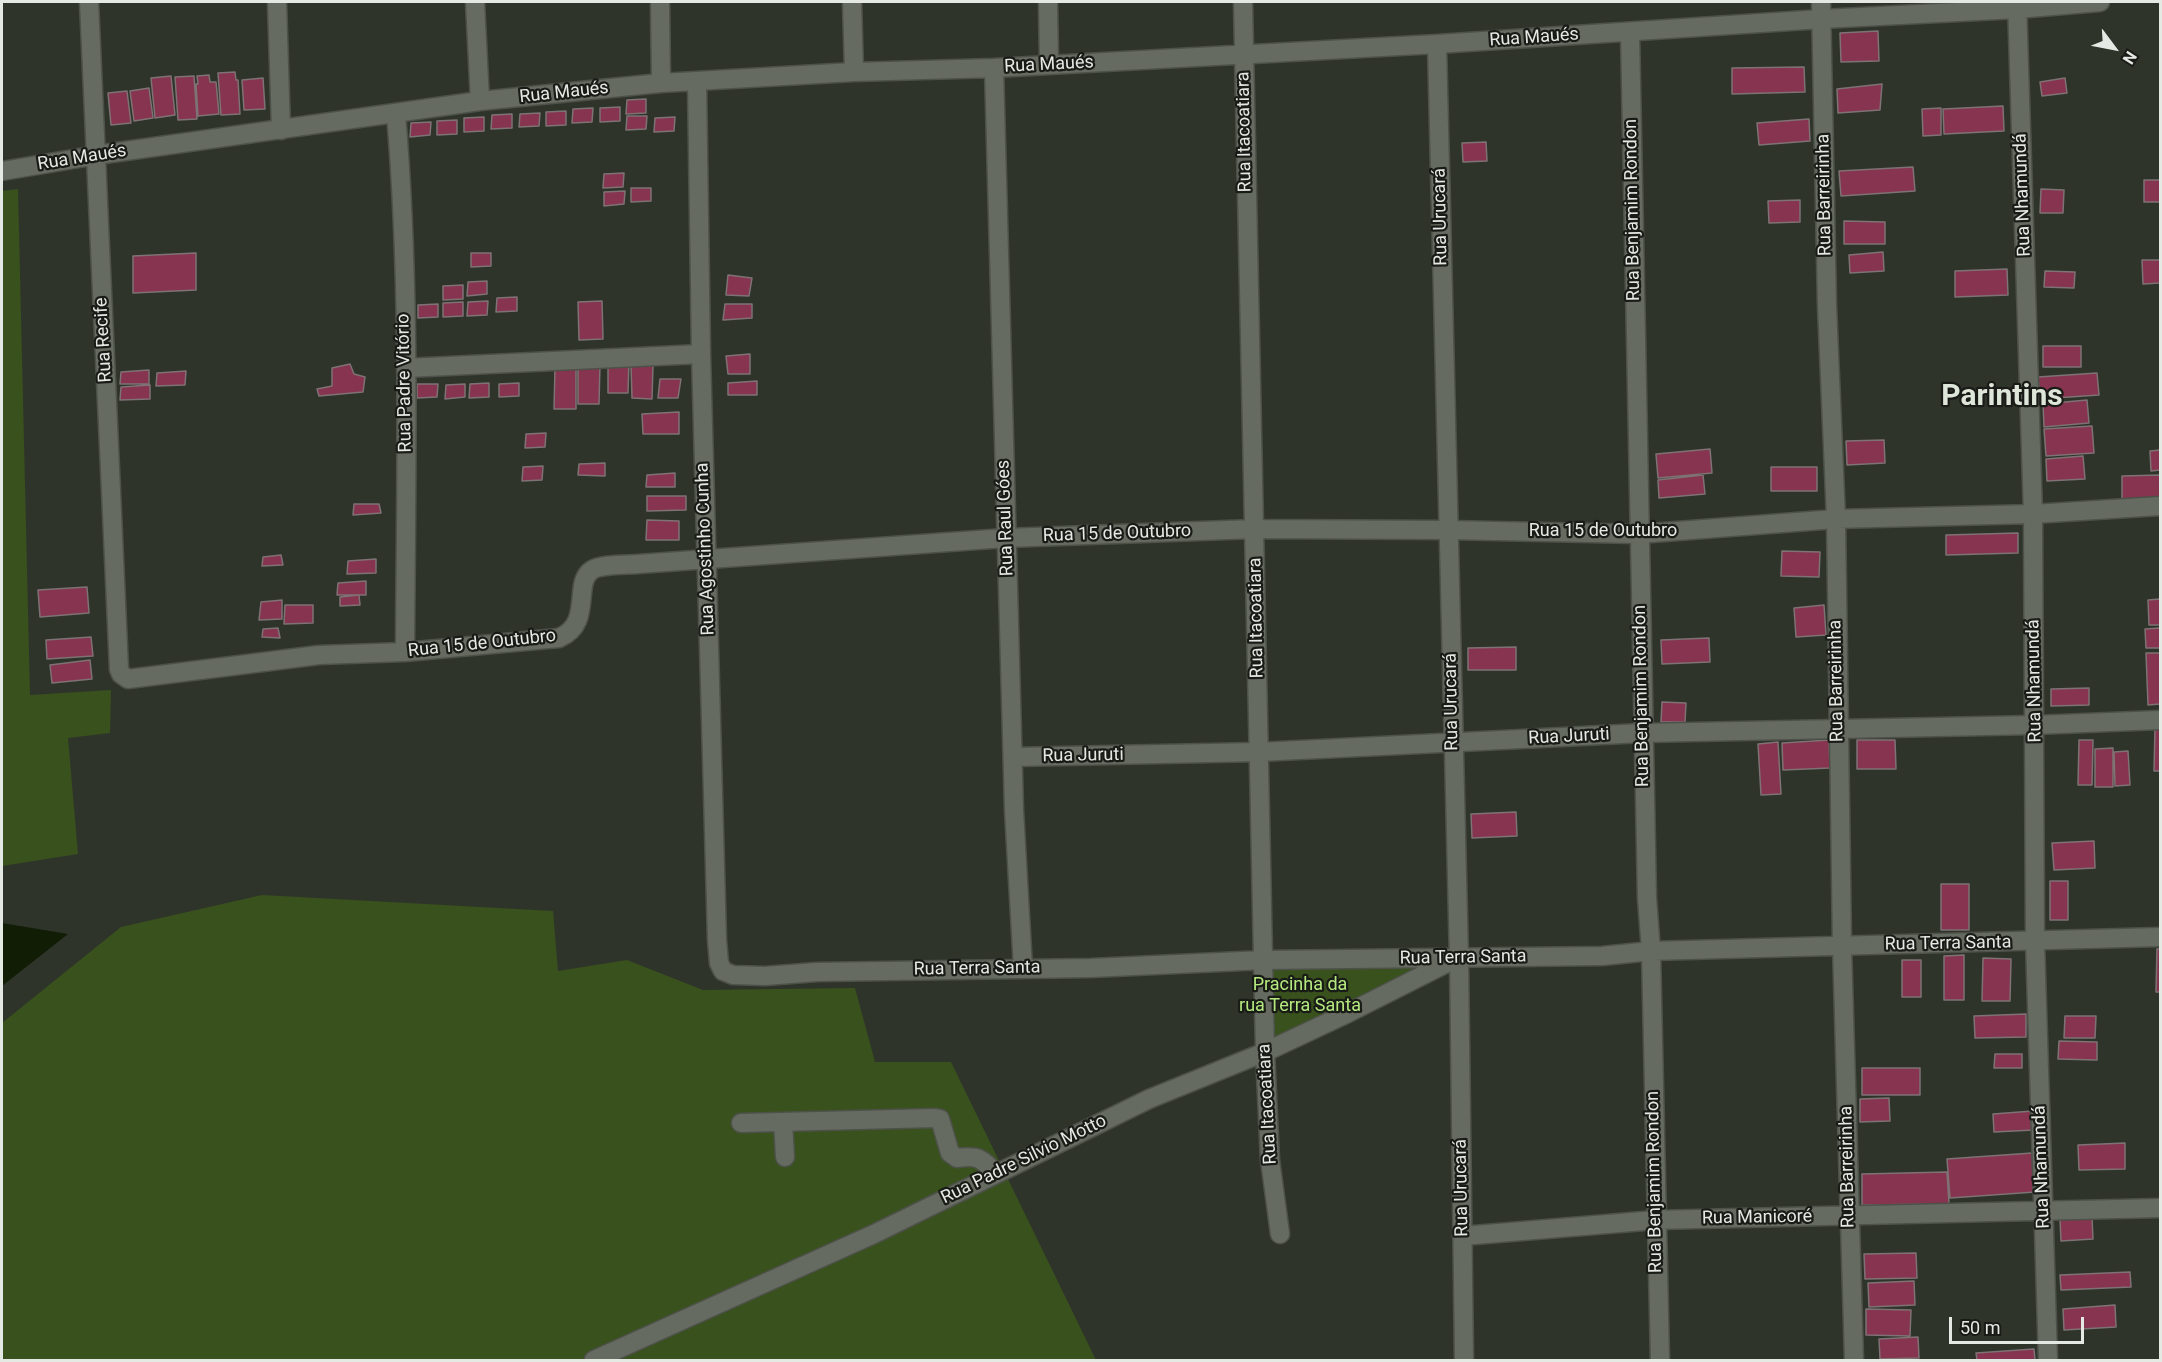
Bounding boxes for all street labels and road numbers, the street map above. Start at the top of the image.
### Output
street label: Rua Maués [1489,24,1579,52]
street label: Rua Maués [1004,52,1094,78]
street label: Rua Itacoatiara [1233,71,1257,193]
street label: Rua Maués [518,78,610,108]
street label: Rua Benjamim Rondon [1621,119,1645,301]
street label: Rua Nhamundá [2010,133,2036,257]
street label: Rua Barreirinha [1813,134,1837,256]
street label: Rua Maués [36,140,128,176]
street label: Rua Urucará [1429,168,1453,266]
street label: Rua Recife [91,297,117,383]
street label: Rua Padre Vitório [393,313,417,453]
street label: Rua Raul Góes [993,460,1019,576]
street label: Rua Agostinho Cunha [692,462,720,636]
street label: Rua 15 de Outubro [1529,520,1677,542]
street label: Rua 15 de Outubro [1042,521,1192,547]
street label: Rua Itacoatiara [1245,557,1269,679]
street label: Rua Benjamim Rondon [1630,605,1654,787]
street label: Rua Nhamundá [2023,619,2047,743]
street label: Rua Barreirinha [1825,620,1849,742]
street label: Rua 15 de Outubro [407,625,557,663]
street label: Rua Urucará [1440,653,1464,751]
street label: Rua Juruti [1528,724,1610,750]
street label: Rua Juruti [1042,744,1124,768]
street label: Rua Terra Santa [1884,932,2012,956]
street label: Rua Terra Santa [1399,946,1527,970]
street label: Rua Terra Santa [913,957,1041,981]
street label: Rua Itacoatiara [1254,1043,1282,1165]
street label: Rua Benjamim Rondon [1643,1091,1667,1273]
street label: Rua Nhamundá [2029,1105,2055,1229]
street label: Rua Barreirinha [1836,1106,1860,1228]
street label: Rua Padre Silvio Motto [938,1111,1110,1209]
street label: Rua Urucará [1450,1139,1474,1237]
street label: Rua Manicoré [1702,1206,1812,1230]

